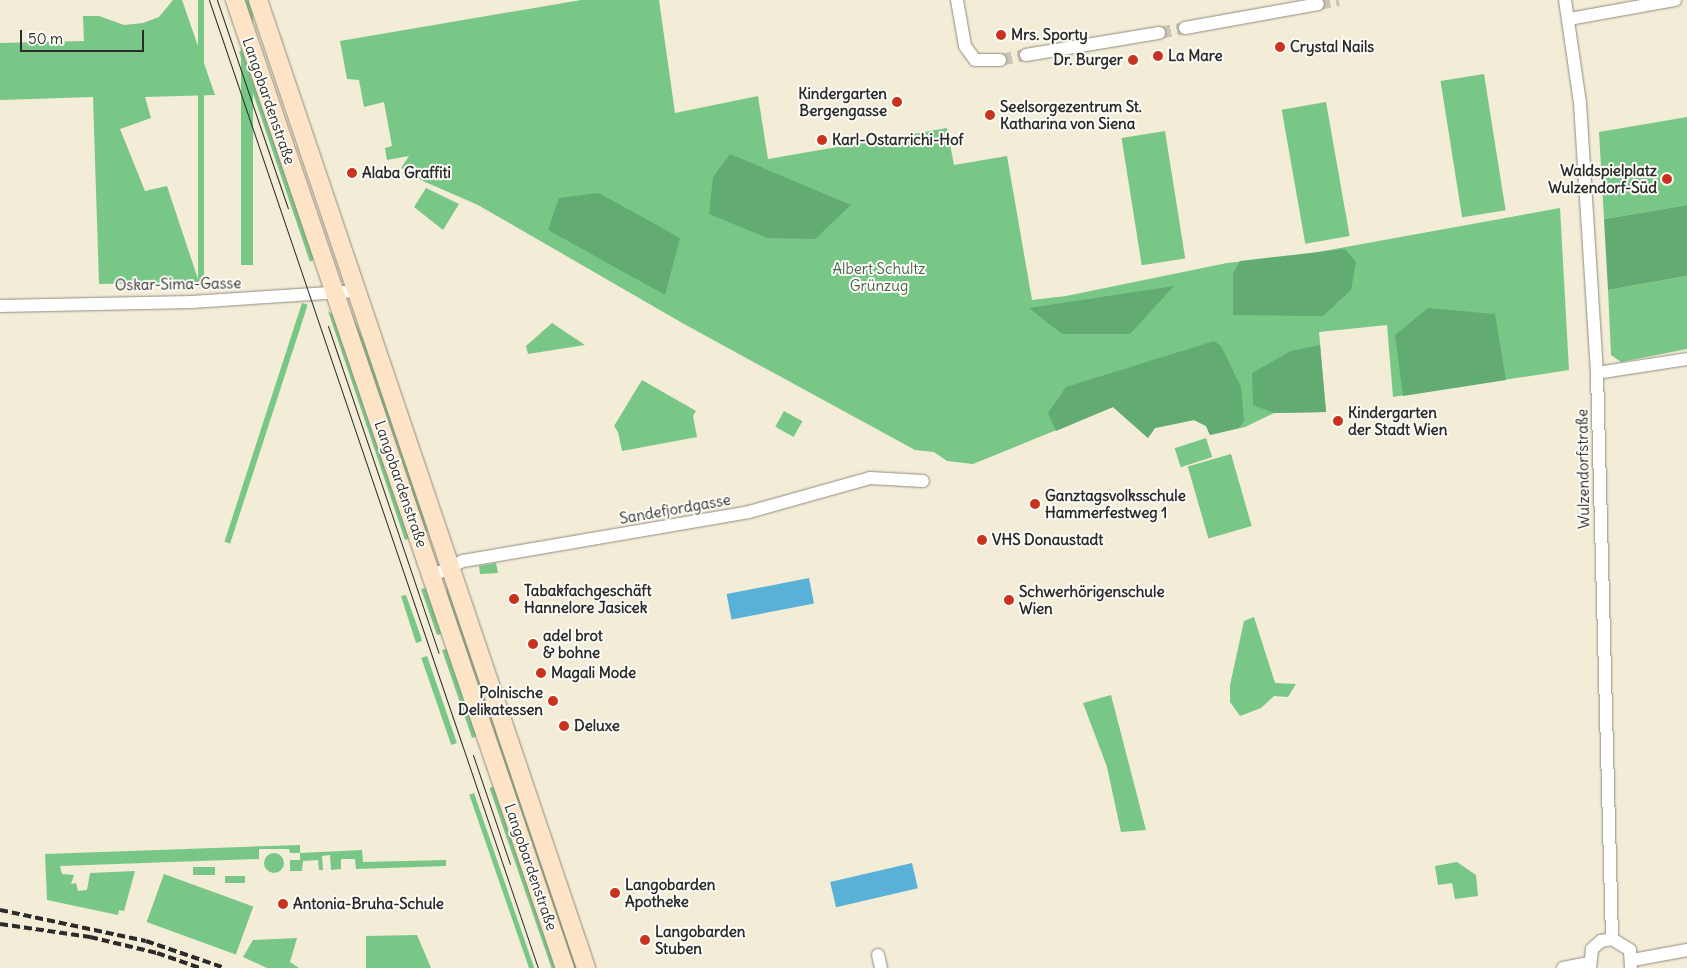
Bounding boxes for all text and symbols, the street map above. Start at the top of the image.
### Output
scale bar [22,20,146,52]
place label: Mrs. Sporty [1011,26,1088,44]
text: 50 m [28,29,63,48]
marker: Mrs. Sporty [995,29,1007,41]
street label: Langobardenstraße [239,35,299,167]
place label: Crystal Nails [1290,38,1374,56]
marker: Crystal Nails [1274,41,1286,53]
place label: La Mare [1168,47,1223,65]
marker: La Mare [1152,50,1164,62]
place label: Dr. Burger [1053,51,1123,69]
marker: Dr. Burger [1127,54,1139,66]
place label: Kindergarten Bergengasse [798,84,887,119]
marker: Kindergarten Bergengasse [891,96,903,108]
place label: Seelsorgezentrum St. Katharina von Siena [1000,97,1142,132]
marker: Seelsorgezentrum St. Katharina von Siena [984,109,996,121]
place label: Karl-Ostarrichi-Hof [832,131,963,149]
marker: Karl-Ostarrichi-Hof [816,134,828,146]
place label: Waldspielplatz Wulzendorf-Süd [1548,161,1657,196]
place label: Alaba Graffiti [362,164,451,182]
marker: Alaba Graffiti [346,167,358,179]
marker: Waldspielplatz Wulzendorf-Süd [1661,173,1673,185]
park label: Albert Schultz Grünzug [833,259,925,294]
street label: Oskar-Sima-Gasse [115,274,241,294]
place label: Kindergarten der Stadt Wien [1348,403,1447,438]
street label: Wulzendorfstraße [1573,409,1593,529]
marker: Kindergarten der Stadt Wien [1332,415,1344,427]
street label: Langobardenstraße [371,418,431,550]
place label: Ganztagsvolksschule Hammerfestweg 1 [1045,486,1186,521]
street label: Sandefjordgasse [618,490,732,528]
marker: Ganztagsvolksschule Hammerfestweg 1 [1029,498,1041,510]
place label: VHS Donaustadt [992,531,1103,549]
marker: VHS Donaustadt [976,534,988,546]
place label: Tabakfachgeschäft Hannelore Jasicek [524,581,651,616]
place label: Schwerhörigenschule Wien [1019,582,1164,617]
marker: Tabakfachgeschäft Hannelore Jasicek [508,593,520,605]
marker: Schwerhörigenschule Wien [1003,594,1015,606]
place label: adel brot & bohne [543,626,603,661]
marker: adel brot & bohne [527,638,539,650]
place label: Magali Mode [551,664,636,682]
marker: Magali Mode [535,667,547,679]
place label: Polnische Delikatessen [458,683,543,718]
marker: Polnische Delikatessen [547,695,559,707]
place label: Deluxe [574,717,620,735]
marker: Deluxe [558,720,570,732]
street label: Langobardenstraße [501,801,561,933]
place label: Langobarden Apotheke [625,875,715,910]
marker: Langobarden Apotheke [609,887,621,899]
place label: Antonia-Bruha-Schule [293,895,444,913]
marker: Antonia-Bruha-Schule [277,898,289,910]
place label: Langobarden Stuben [655,922,745,957]
marker: Langobarden Stuben [639,934,651,946]

